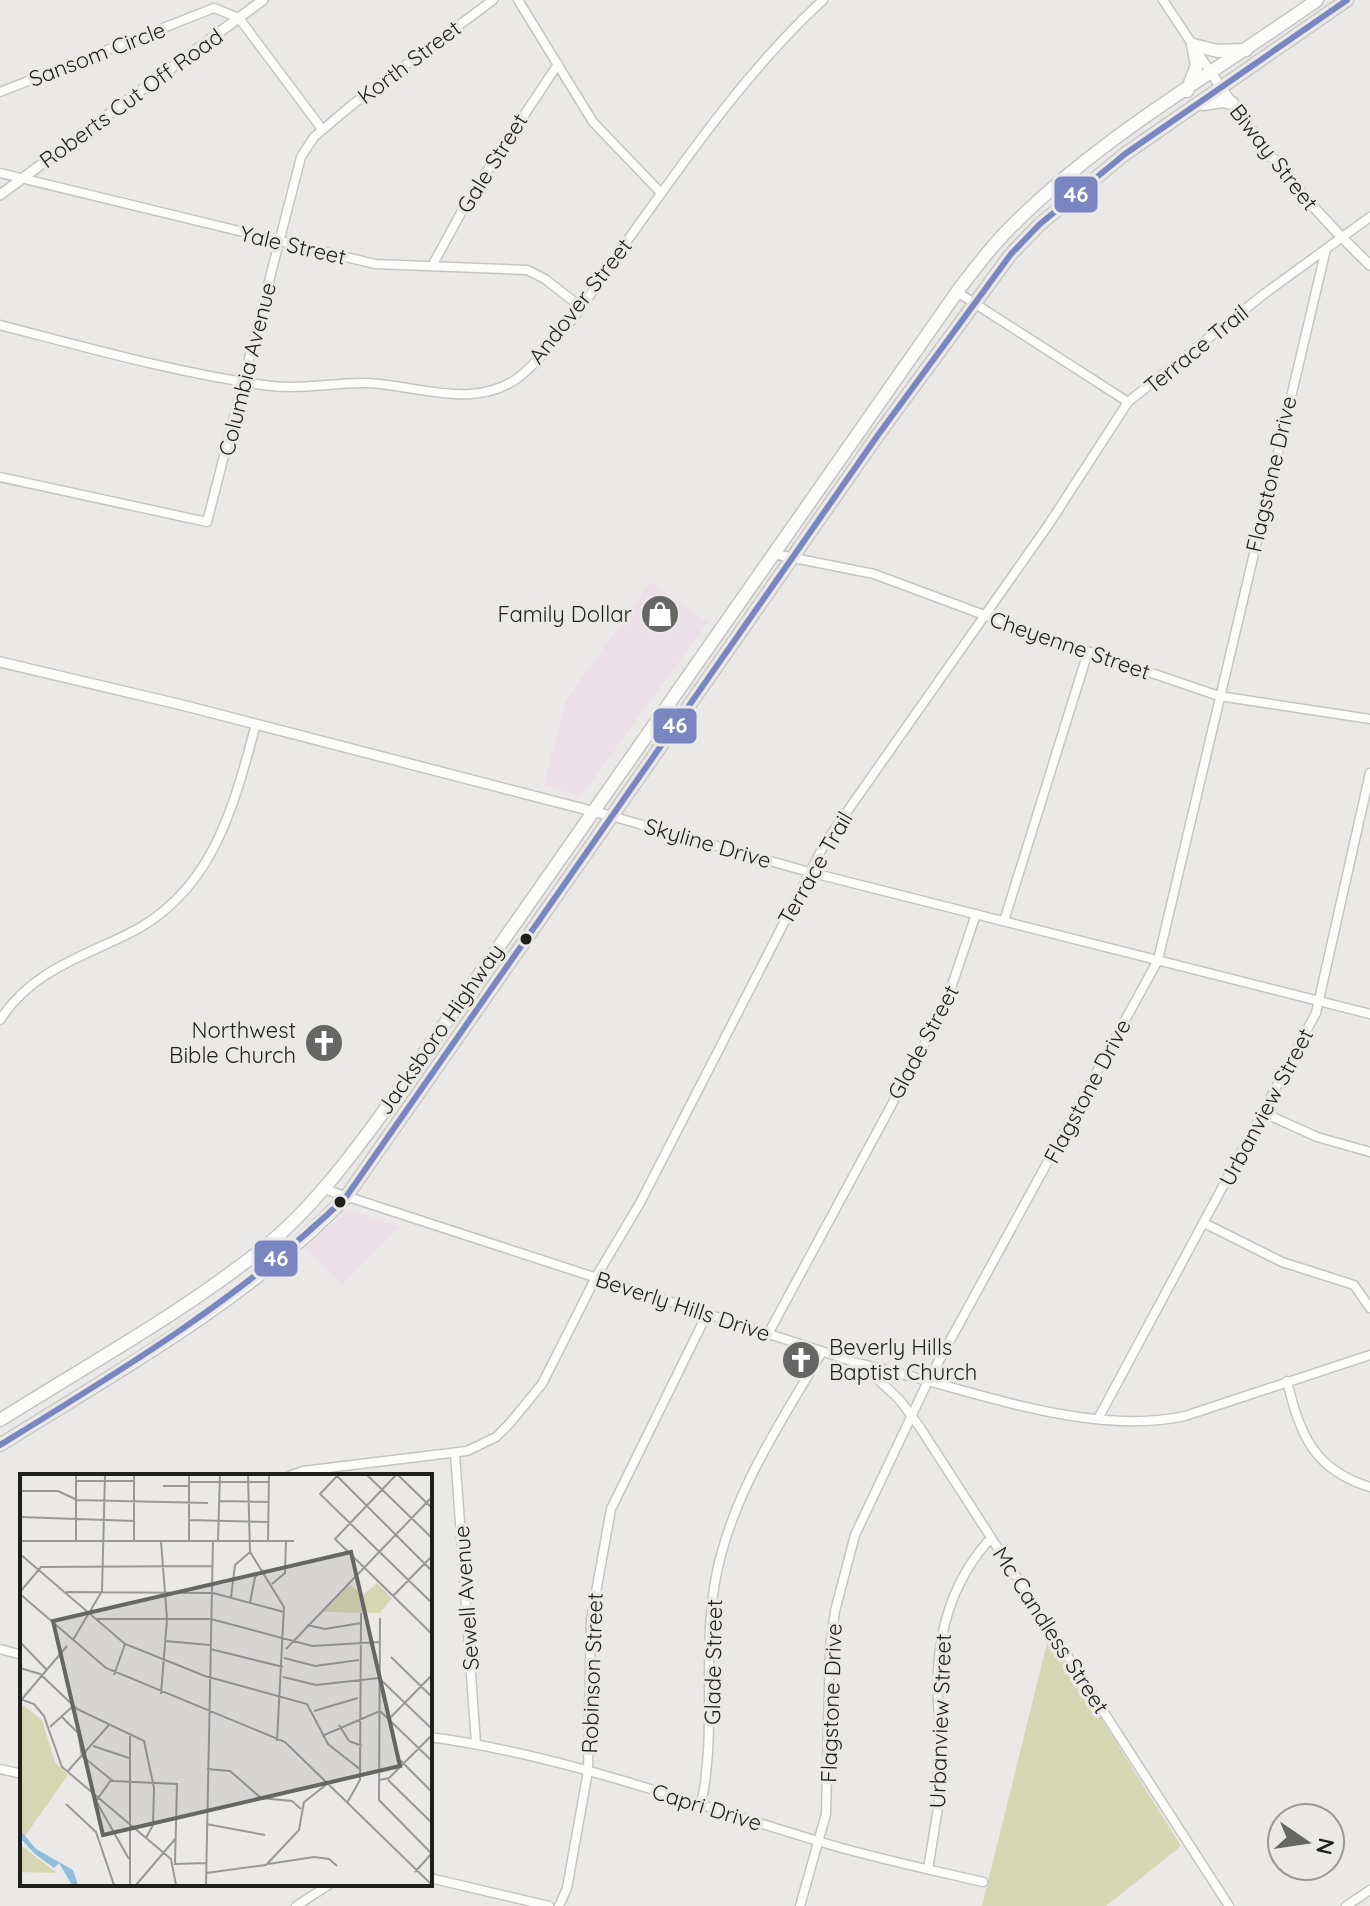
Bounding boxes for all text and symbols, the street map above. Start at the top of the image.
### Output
street label: Korth Street [352,14,466,110]
street label: Sansom Circle [25,15,169,93]
street label: Roberts Cut Off Road [34,22,228,174]
street label: Biway Street [1224,98,1324,216]
street label: Gale Street [450,108,534,218]
line badge: 46 [1053,175,1099,214]
text: 46 [1063,180,1089,208]
street label: Yale Street [237,219,349,271]
street label: Andover Street [522,232,638,370]
street label: Columbia Avenue [212,279,282,459]
street label: Terrace Trail [1138,298,1254,400]
street label: Flagstone Drive [1239,393,1303,555]
shop icon: Family Dollar [639,593,681,635]
place label: Family Dollar [497,600,633,628]
street label: Cheyenne Street [986,604,1154,686]
line badge: 46 [652,707,698,745]
text: 46 [662,711,688,739]
street label: Terrace Trail [771,806,859,930]
street label: Skyline Drive [641,812,775,874]
unlabelled marker [518,931,534,947]
street label: Jacksboro Highway [370,938,510,1120]
street label: Glade Street [881,980,965,1104]
street label: Flagstone Drive [1037,1014,1137,1168]
place label: Northwest Bible Church [169,1016,296,1069]
church icon: Northwest Bible Church [303,1022,345,1064]
street label: Urbanview Street [1213,1023,1319,1191]
unlabelled marker [332,1194,348,1210]
line badge: 46 [253,1239,299,1278]
text: 46 [263,1244,289,1272]
street label: Beverly Hills Drive [592,1265,774,1347]
place label: Beverly Hills Baptist Church [829,1333,977,1386]
church icon: Beverly Hills Baptist Church [780,1339,822,1381]
inset map [20,1474,432,1886]
street label: Sewell Avenue [447,1525,485,1671]
street label: Mc Candless Street [987,1541,1115,1719]
street label: Robinson Street [575,1592,609,1754]
street label: Glade Street [698,1599,728,1725]
street label: Flagstone Drive [814,1623,848,1783]
street label: Urbanview Street [923,1633,957,1809]
street label: Capri Drive [649,1777,765,1837]
north arrow [1266,1802,1346,1882]
text: N [1310,1835,1341,1858]

